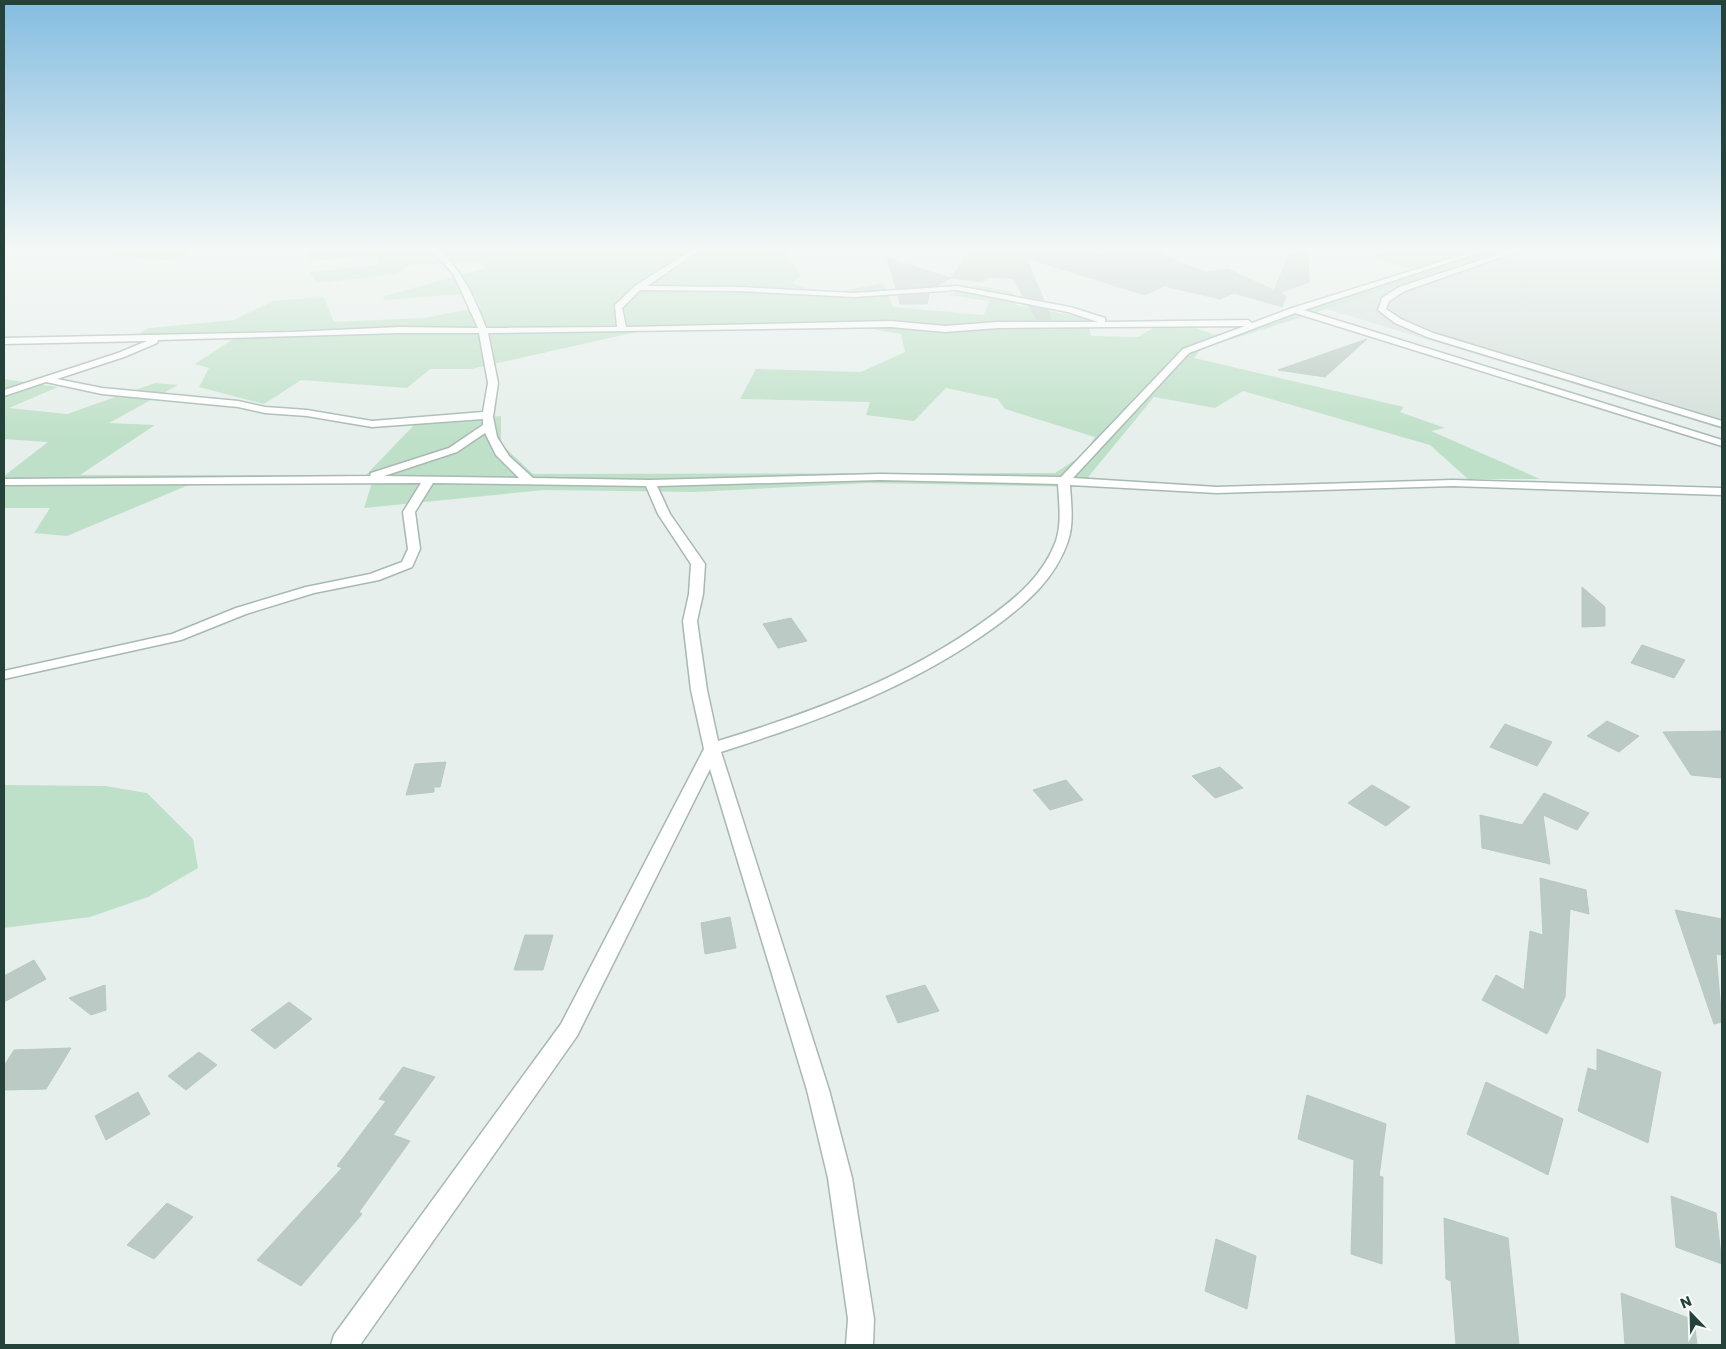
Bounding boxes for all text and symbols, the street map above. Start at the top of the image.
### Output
north arrow [1666,1289,1716,1339]
text: N [1677,1291,1695,1313]

